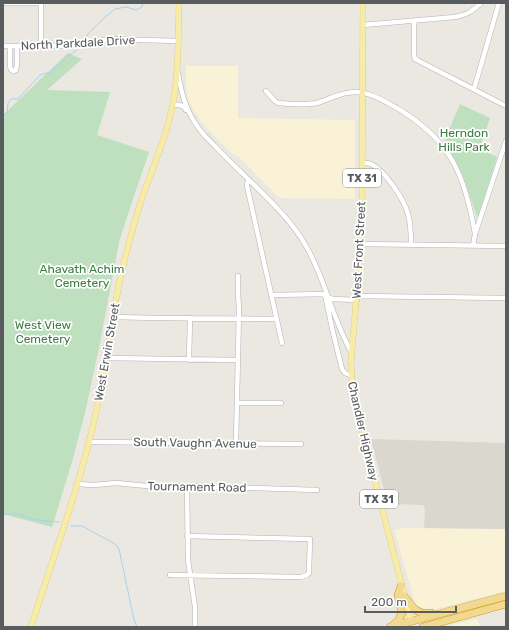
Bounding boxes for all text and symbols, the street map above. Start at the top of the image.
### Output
street label: North Parkdale Drive [20,33,136,53]
park label: Herndon Hills Park [438,126,490,154]
road number: TX 31 [343,169,381,187]
street label: West Front Street [349,201,369,299]
park label: Ahavath Achim Cemetery [40,262,124,290]
street label: West Erwin Street [92,302,123,402]
park label: West View Cemetery [15,318,72,346]
street label: Chandler Highway [345,380,381,482]
street label: South Vaughn Avenue [133,435,257,451]
street label: Tournament Road [147,479,247,495]
road number: TX 31 [360,490,398,508]
scale bar [365,588,456,614]
text: 200 m [371,595,407,609]

